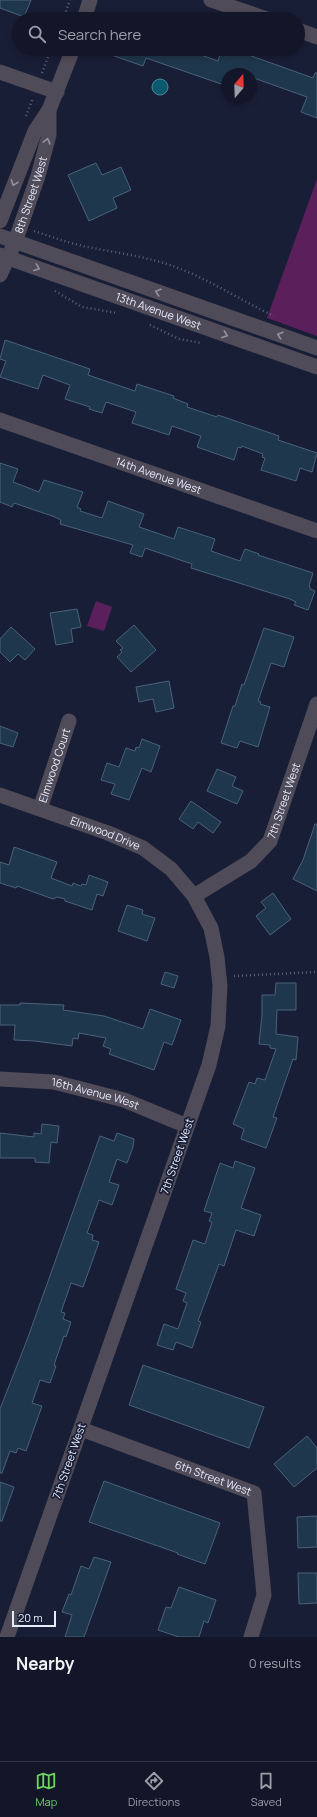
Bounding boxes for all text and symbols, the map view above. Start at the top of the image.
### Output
search box [12,12,305,56]
icon: search [26,23,48,45]
text: Search here [58,24,141,45]
north arrow [221,68,257,104]
one-way arrow [42,138,51,145]
street label: 8th Street West [11,155,50,235]
one-way arrow [10,179,19,186]
one-way arrow [33,263,40,272]
street label: 13th Avenue West [114,288,203,333]
one-way arrow [154,288,161,297]
one-way arrow [222,330,229,338]
one-way arrow [277,331,284,340]
street label: 14th Avenue West [114,453,204,497]
street label: Elmwood Court [35,726,73,804]
street label: 7th Street West [263,761,303,841]
street label: Elmwood Drive [68,812,143,853]
street label: 16th Avenue West [51,1074,142,1113]
street label: 7th Street West [157,1116,197,1196]
street label: 7th Street West [49,1421,89,1501]
street label: 6th Street West [173,1456,254,1499]
scale bar [12,1609,56,1628]
text: 20 m [18,1610,43,1625]
text: Nearby [16,1652,74,1675]
text: 0 results [249,1654,301,1672]
tab: Map [35,1770,57,1809]
tab: Directions [128,1770,180,1809]
tab: Saved [251,1770,282,1809]

